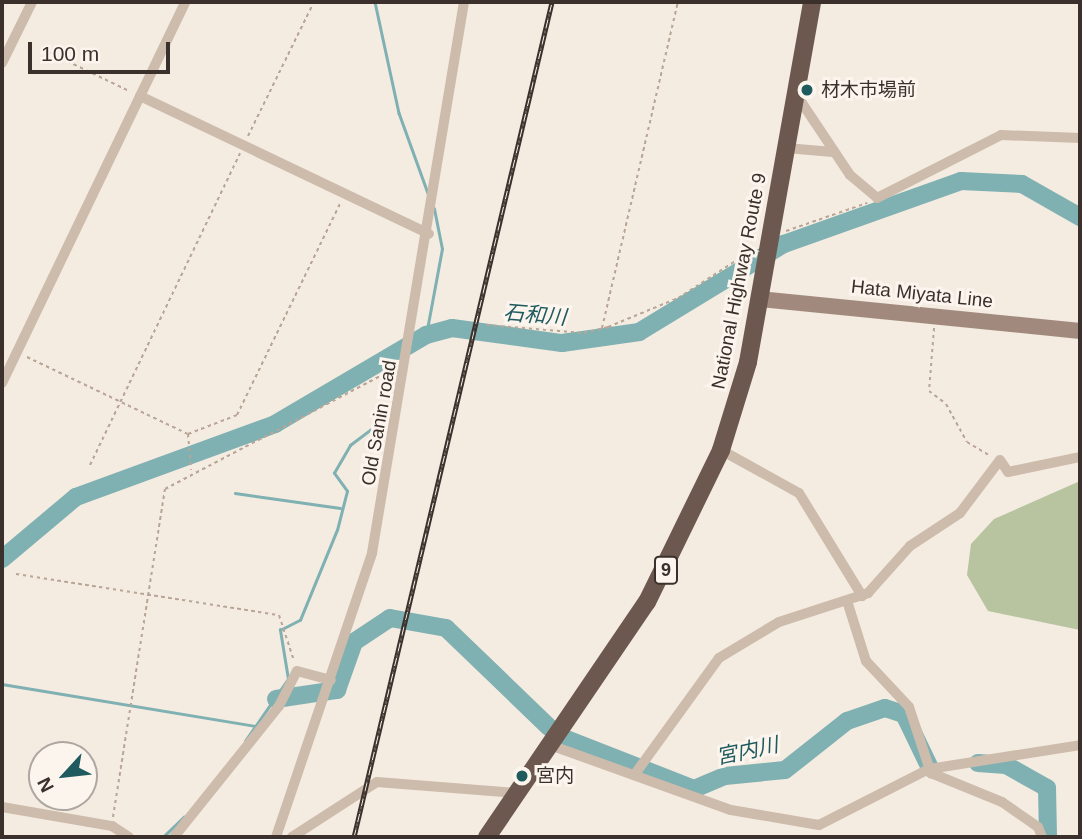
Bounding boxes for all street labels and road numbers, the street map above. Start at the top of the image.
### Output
street label: National Highway Route 9 [707,171,771,391]
street label: Hata Miyata Line [850,275,994,313]
street label: Old Sanin road [357,359,401,487]
road number: 9 [654,556,678,584]

